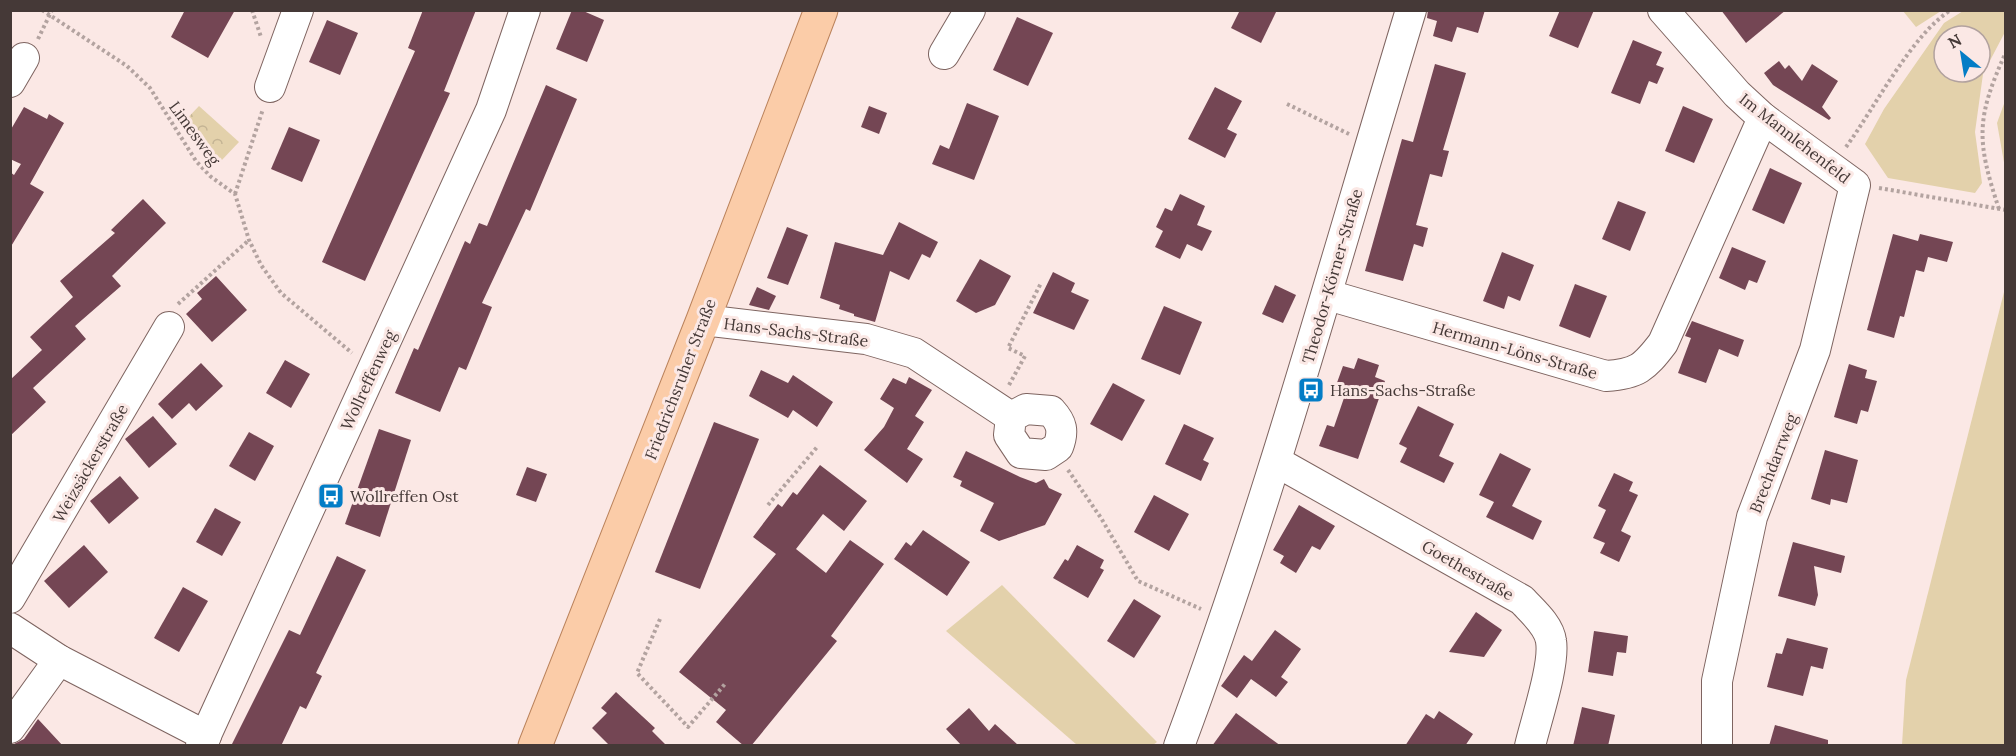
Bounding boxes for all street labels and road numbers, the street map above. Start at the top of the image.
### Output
street label: Im Mannlehenfeld [1736,89,1855,188]
street label: Limesweg [165,97,226,170]
street label: Theodor-Körner-Straße [1297,186,1367,366]
street label: Friedrichsruher Straße [640,295,720,462]
street label: Hans-Sachs-Straße [723,313,870,351]
street label: Hermann-Löns-Straße [1430,317,1600,383]
street label: Wollreffenweg [336,326,400,433]
street label: Weizsäckerstraße [48,400,132,526]
street label: Brechdarrweg [1745,409,1802,516]
street label: Goethestraße [1418,536,1518,605]

